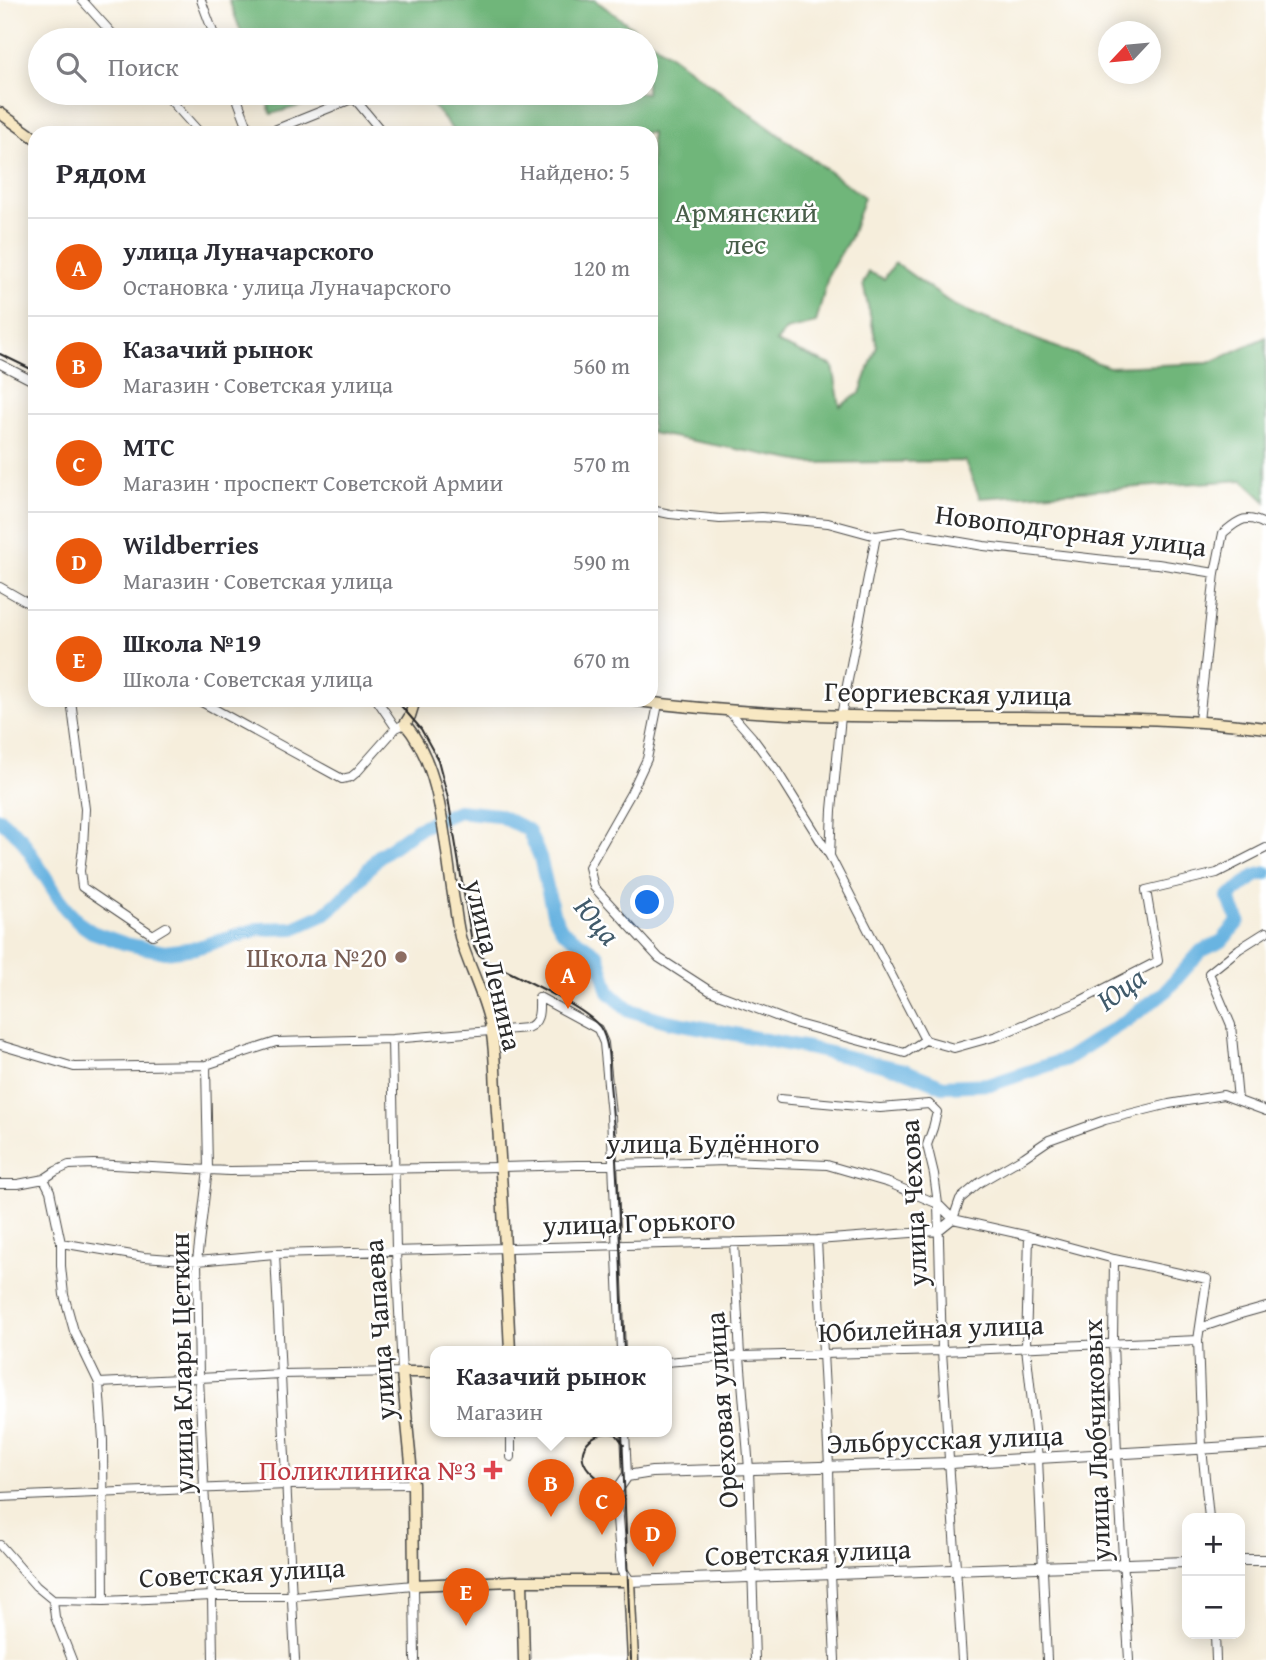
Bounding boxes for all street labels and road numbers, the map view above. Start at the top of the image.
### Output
street label: Новоподгорная улица [933,493,1210,567]
street label: Георгиевская улица [824,670,1073,715]
street label: улица Ленина [455,874,534,1055]
street label: улица Чехова [888,1118,937,1289]
street label: улица Будённого [605,1122,820,1163]
street label: улица Горького [541,1198,736,1245]
street label: улица Клары Цеткин [158,1232,203,1495]
street label: улица Чапаева [352,1237,405,1423]
street label: Юбилейная улица [818,1303,1045,1352]
street label: Ореховая улица [693,1310,748,1510]
street label: улица Любчиковых [1071,1318,1120,1563]
street label: Эльбрусская улица [826,1414,1065,1463]
street label: Советская улица [704,1527,912,1576]
street label: Советская улица [138,1546,347,1597]

